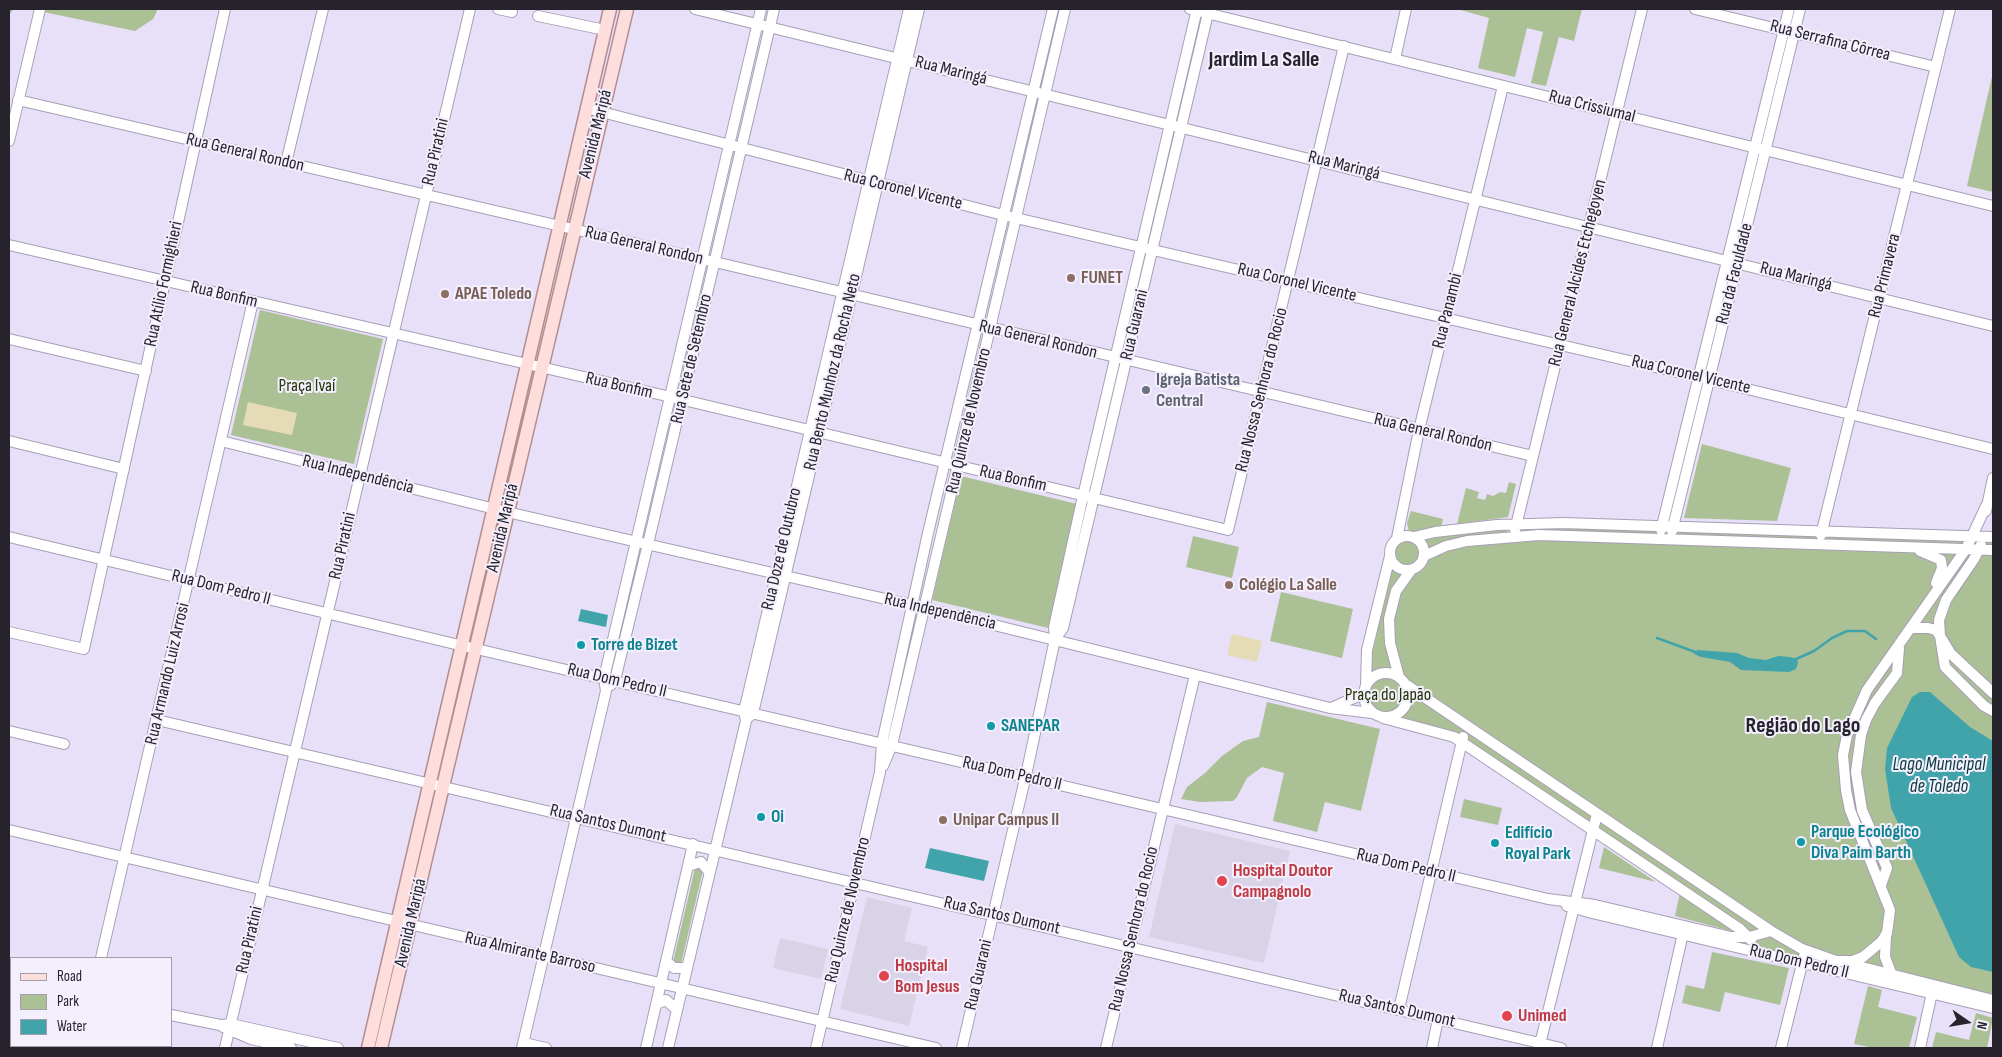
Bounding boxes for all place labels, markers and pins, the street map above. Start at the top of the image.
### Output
place label: FUNET [1081,267,1123,289]
marker: FUNET [1065,272,1077,284]
place label: APAE Toledo [455,283,532,305]
marker: APAE Toledo [439,288,451,300]
place label: Igreja Batista Central [1156,369,1240,412]
marker: Igreja Batista Central [1140,384,1152,396]
place label: Colégio La Salle [1239,574,1337,596]
marker: Colégio La Salle [1223,579,1235,591]
place label: Torre de Bizet [591,634,678,656]
marker: Torre de Bizet [575,639,587,651]
place label: SANEPAR [1001,715,1060,737]
marker: SANEPAR [985,720,997,732]
place label: Oi [771,806,784,828]
place label: Unipar Campus II [953,809,1059,831]
marker: Oi [755,811,767,823]
marker: Unipar Campus II [937,814,949,826]
place label: Parque Ecológico Diva Paim Barth [1811,821,1919,864]
place label: Edifício Royal Park [1505,822,1571,864]
marker: Parque Ecológico Diva Paim Barth [1795,836,1807,848]
marker: Edifício Royal Park [1489,837,1501,849]
place label: Hospital Doutor Campagnolo [1233,860,1333,902]
marker: Hospital Doutor Campagnolo [1215,874,1229,888]
place label: Hospital Bom Jesus [895,955,960,998]
marker: Hospital Bom Jesus [877,969,891,983]
place label: Unimed [1518,1005,1567,1027]
marker: Unimed [1500,1009,1514,1023]

